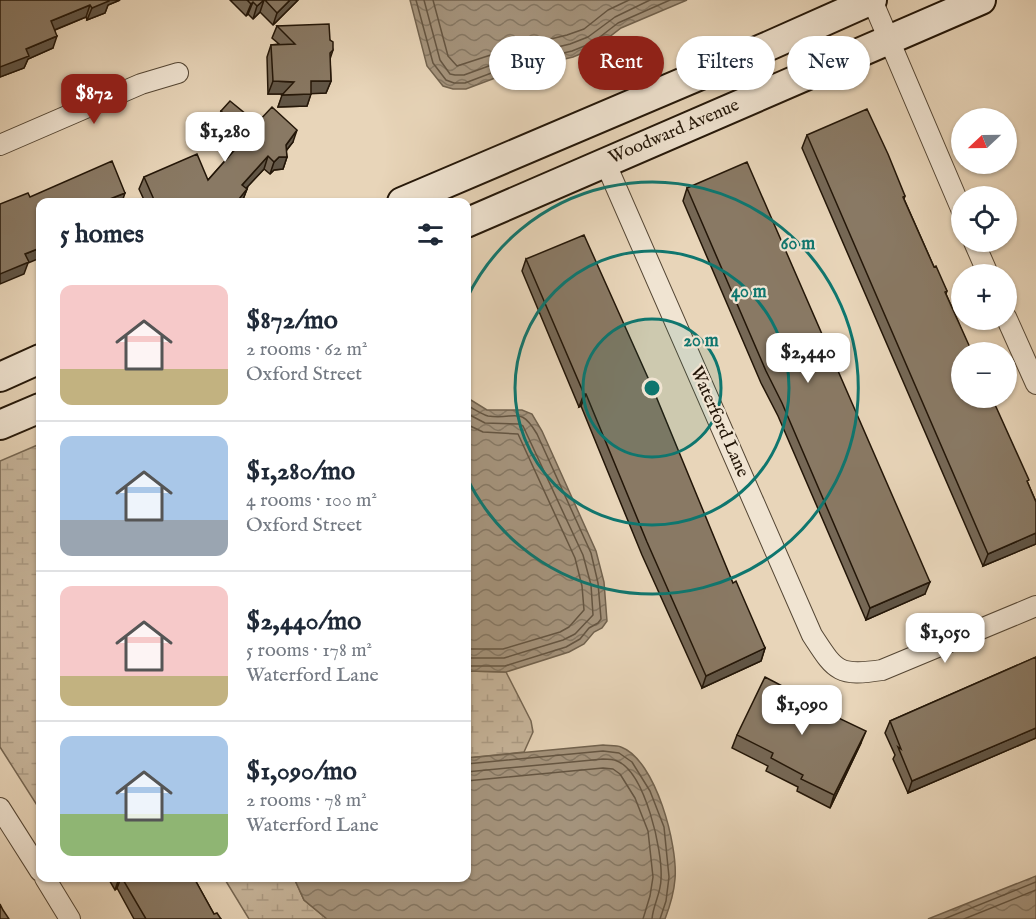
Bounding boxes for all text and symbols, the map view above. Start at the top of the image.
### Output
chip: Buy [489,36,566,90]
chip: Rent [578,36,664,90]
chip: Filters [676,36,775,90]
chip: New [787,36,870,90]
pin: $872 [58,74,130,125]
text: $872 [75,81,113,106]
street label: Woodward Avenue [605,94,743,170]
north arrow [951,108,1017,174]
map controls [951,108,1017,408]
pin: $1,280 [176,112,274,163]
text: $1,280 [200,119,250,144]
button: locate [951,186,1017,252]
text: 5 homes [60,218,144,251]
icon: filters [414,218,447,251]
text: 60 m [781,233,815,256]
button: + [951,264,1017,330]
text: 40 m [731,281,767,304]
text: $872/mo [246,304,338,337]
icon: home [108,309,180,381]
text: 20 m [683,330,719,353]
pin: $2,440 [759,333,857,384]
text: 2 rooms · 62 m² [246,337,368,362]
text: $2,440 [780,340,836,365]
button: − [951,342,1017,408]
text: Oxford Street [246,362,362,387]
street label: Waterford Lane [684,363,754,481]
centre of rings [642,378,662,398]
text: $1,280/mo [246,455,355,488]
icon: home [108,460,180,532]
text: 4 rooms · 100 m² [246,488,377,513]
text: Oxford Street [246,513,362,538]
text: $2,440/mo [246,605,361,638]
icon: home [108,610,180,682]
pin: $1,050 [896,613,994,664]
text: $1,050 [920,620,970,645]
text: 5 rooms · 178 m² [246,638,372,663]
text: Waterford Lane [246,663,379,688]
pin: $1,090 [753,685,851,736]
text: $1,090 [776,692,828,717]
text: $1,090/mo [246,755,357,788]
icon: home [108,760,180,832]
text: 2 rooms · 78 m² [246,788,367,813]
text: Waterford Lane [246,813,379,838]

